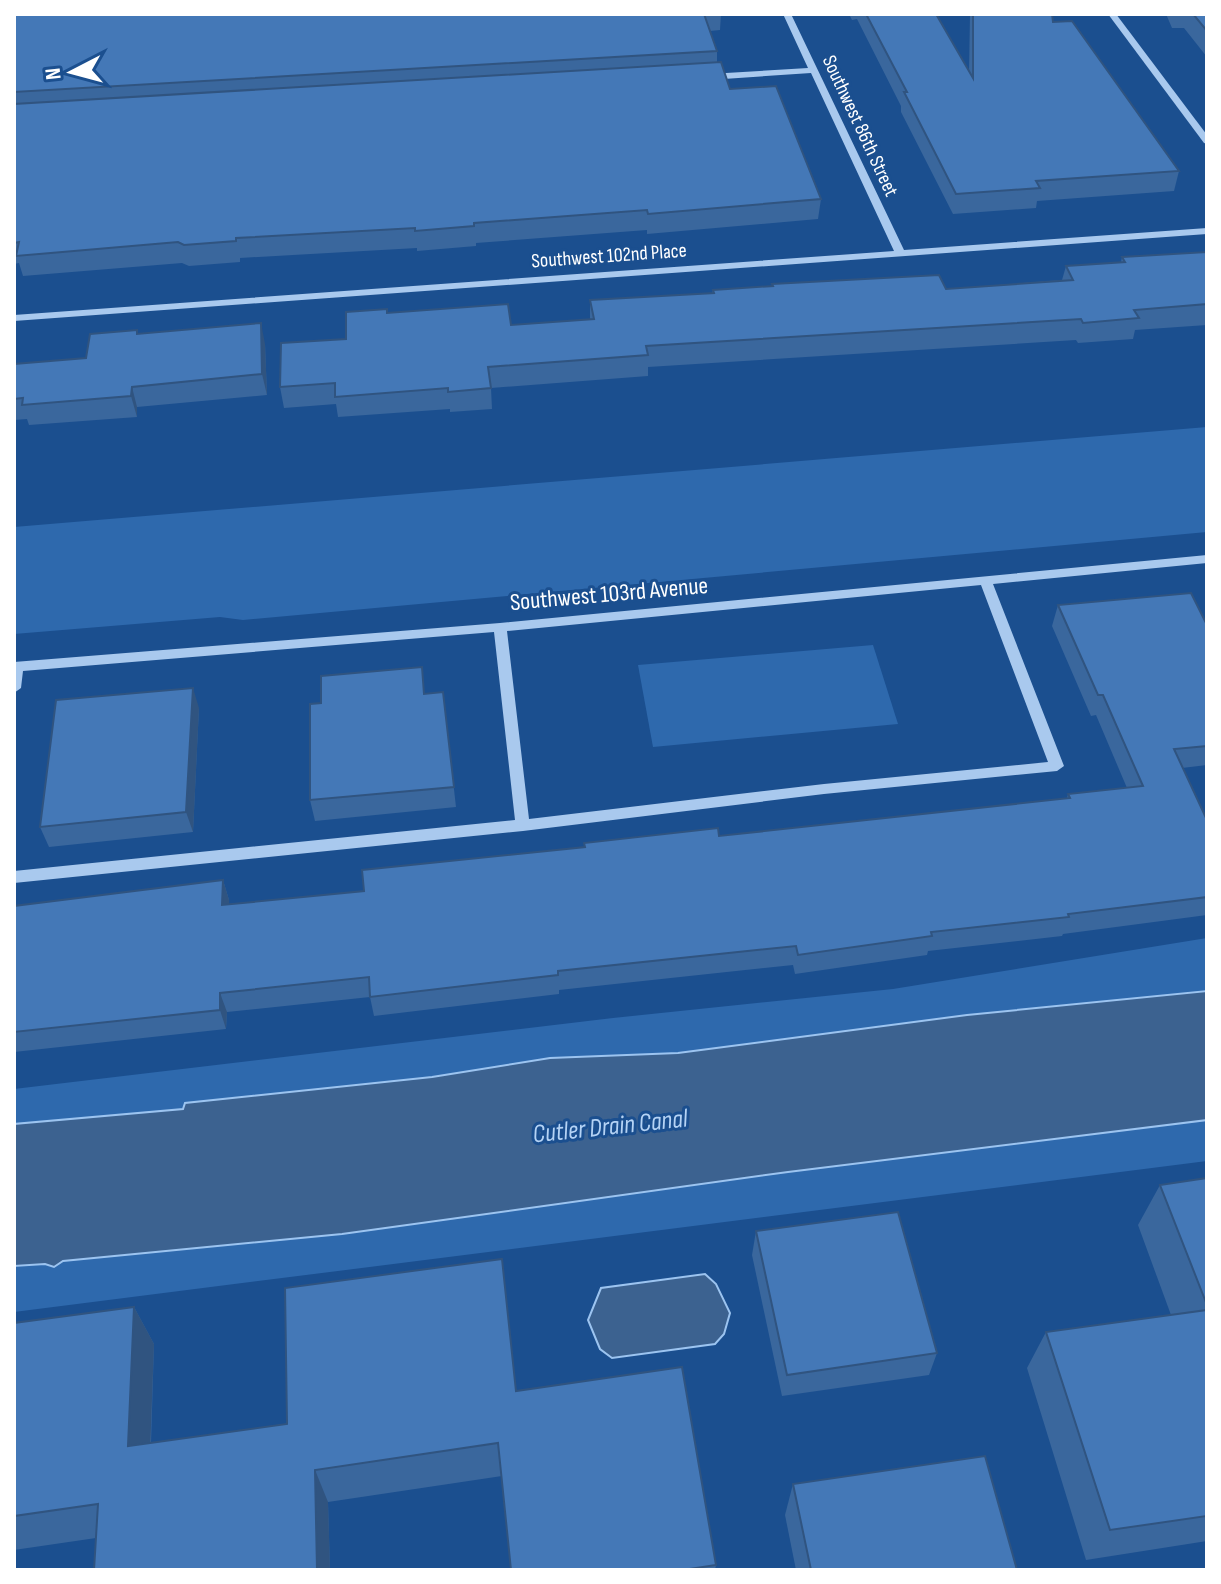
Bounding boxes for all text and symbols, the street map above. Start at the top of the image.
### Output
north arrow [32,32,112,112]
street label: Southwest 86th Street [817,52,903,200]
text: N [40,67,68,81]
street label: Southwest 102nd Place [531,239,687,273]
street label: Southwest 103rd Avenue [509,571,709,617]
water label: Cutler Drain Canal [531,1103,690,1151]

